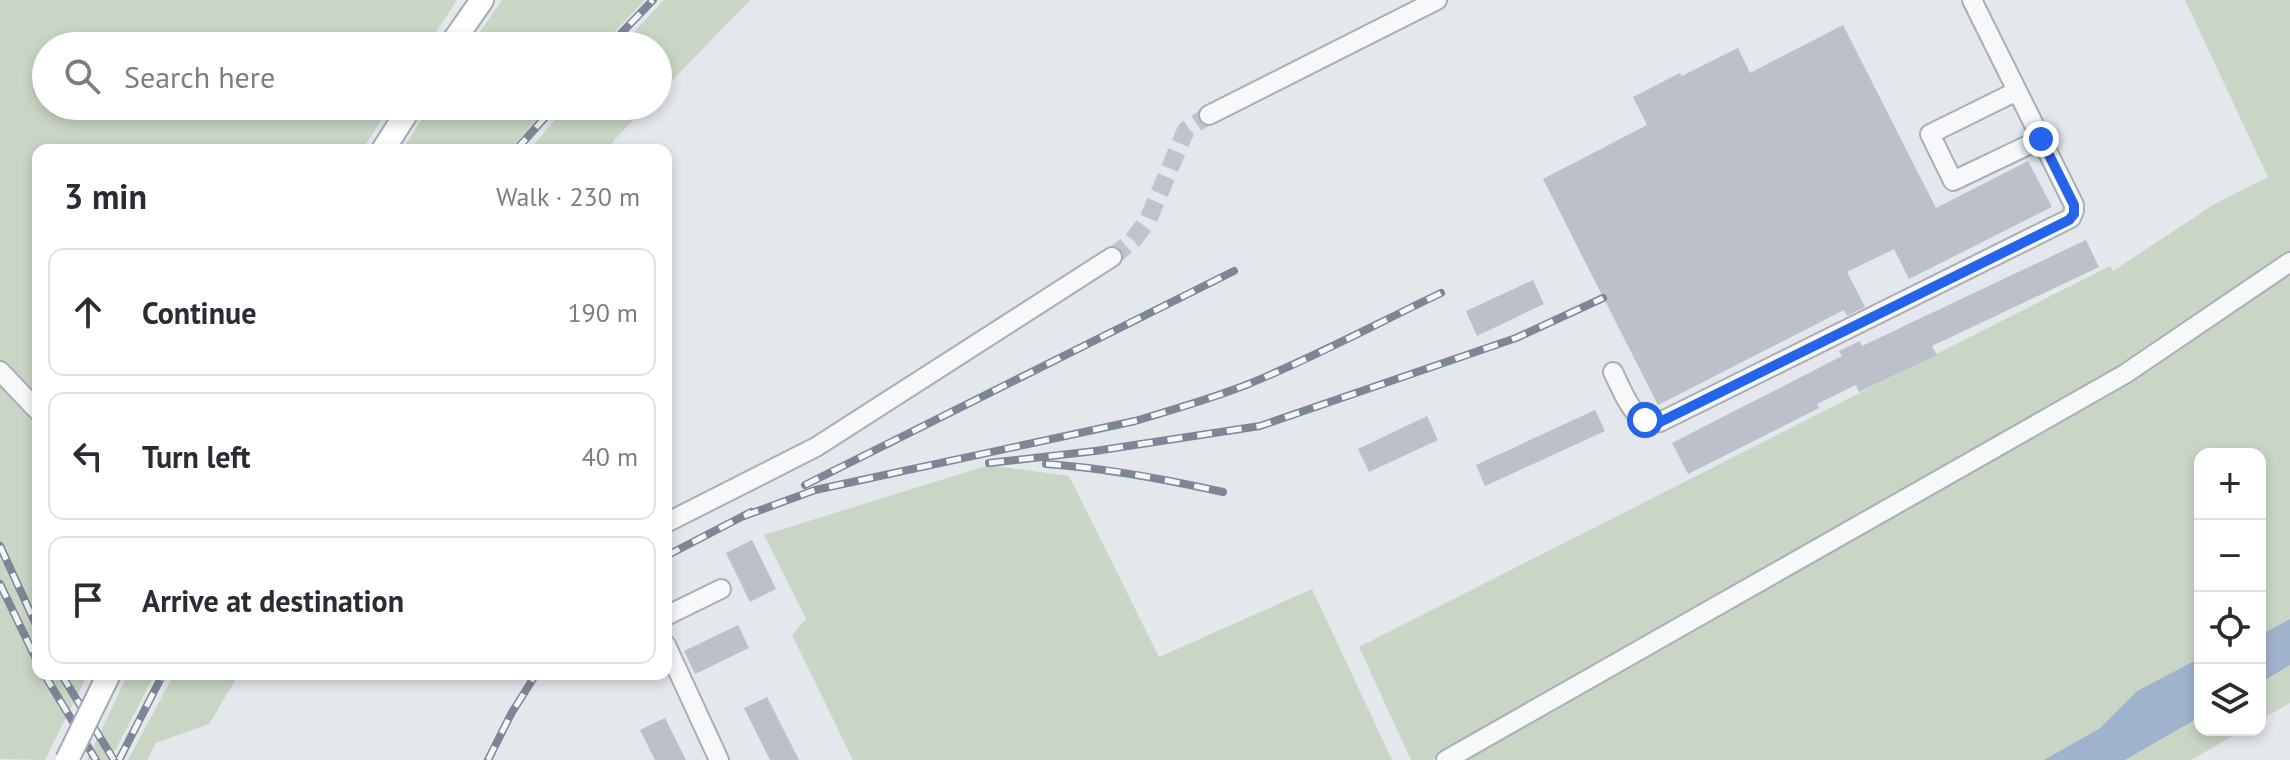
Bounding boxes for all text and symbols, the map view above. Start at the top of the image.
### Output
search box [32,32,672,120]
icon: search [60,54,104,98]
text: Search here [124,57,275,96]
route end [2023,121,2059,157]
text: 3 min [64,174,147,218]
text: Walk · 230 m [496,180,640,213]
icon: ahead [66,290,110,334]
text: Continue [142,293,256,332]
text: 190 m [567,296,638,329]
route start [1627,402,1663,438]
icon: left [66,434,110,478]
text: Turn left [142,437,250,476]
text: 40 m [582,440,638,473]
map controls [2194,448,2266,736]
button: + [2194,448,2266,520]
button: − [2194,520,2266,592]
icon: arrive [66,578,110,622]
text: Arrive at destination [142,581,404,620]
button: locate [2194,592,2266,664]
button: layers [2194,664,2266,736]

